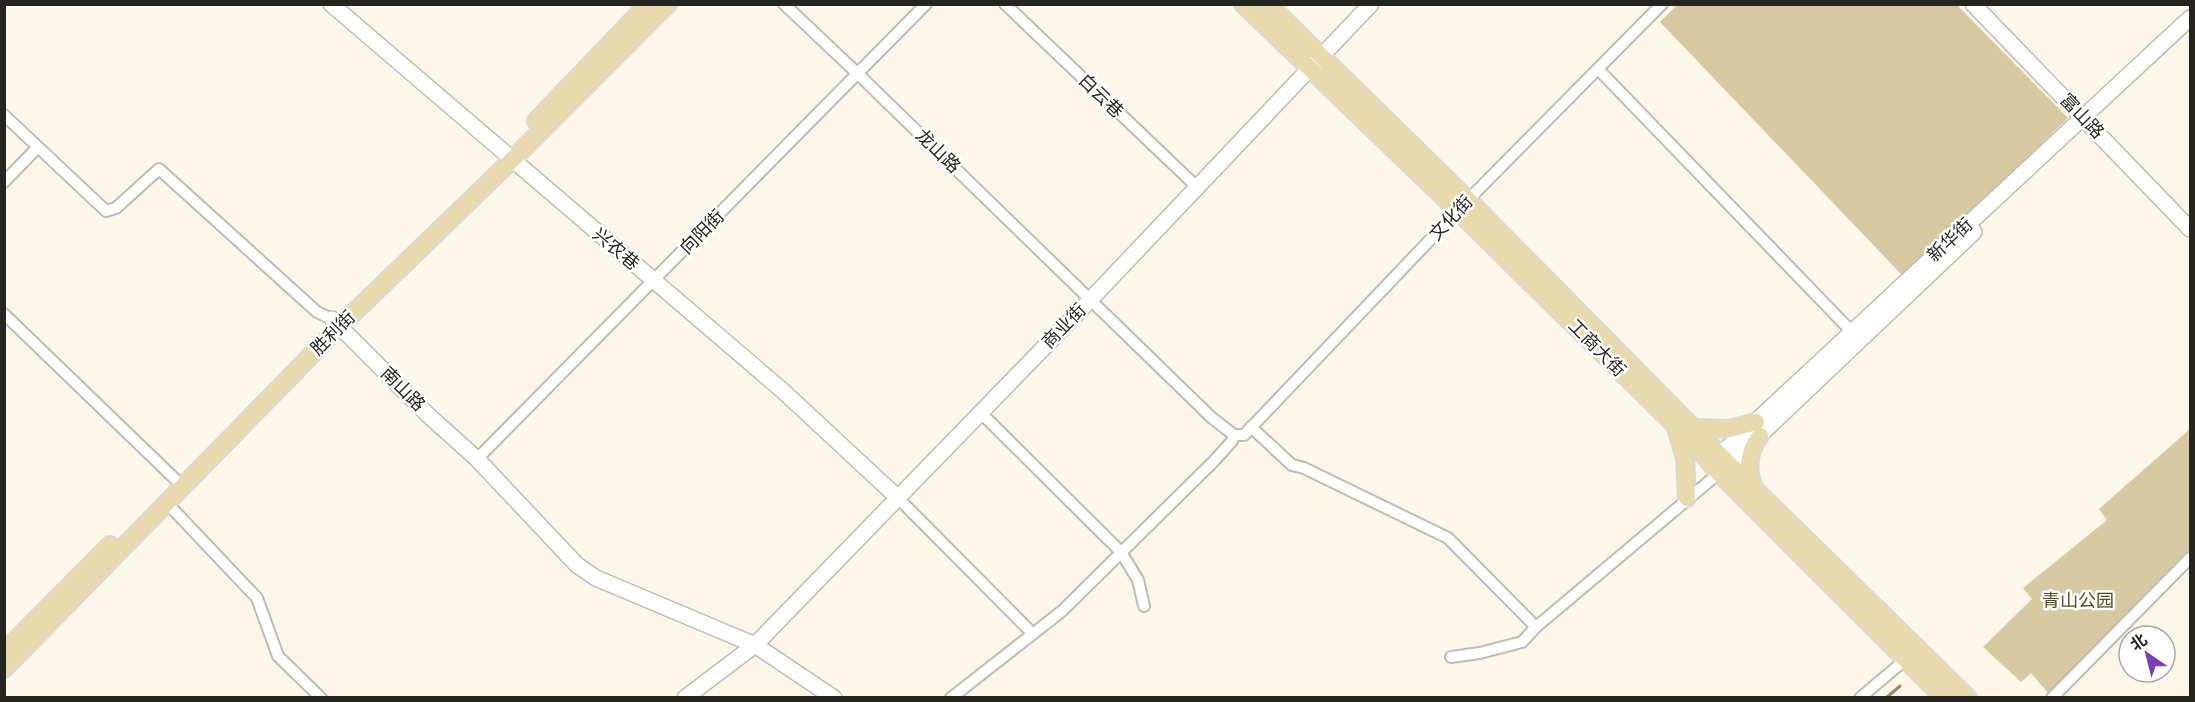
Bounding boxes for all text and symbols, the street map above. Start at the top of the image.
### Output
street label: 白云巷 [1075,70,1127,122]
street label: 富山路 [2056,90,2108,142]
street label: 龙山路 [912,125,964,177]
street label: 文化街 [1425,191,1477,245]
street label: 向阳街 [676,206,728,258]
street label: 新华街 [1923,214,1977,266]
street label: 兴农巷 [589,224,643,274]
street label: 商业街 [1038,300,1090,352]
street label: 胜利街 [307,307,359,359]
street label: 工商大街 [1564,315,1630,381]
street label: 南山路 [377,363,429,415]
park label: 青山公园 [2042,591,2114,611]
north arrow [2117,624,2177,684]
text: 北 [2127,631,2150,654]

